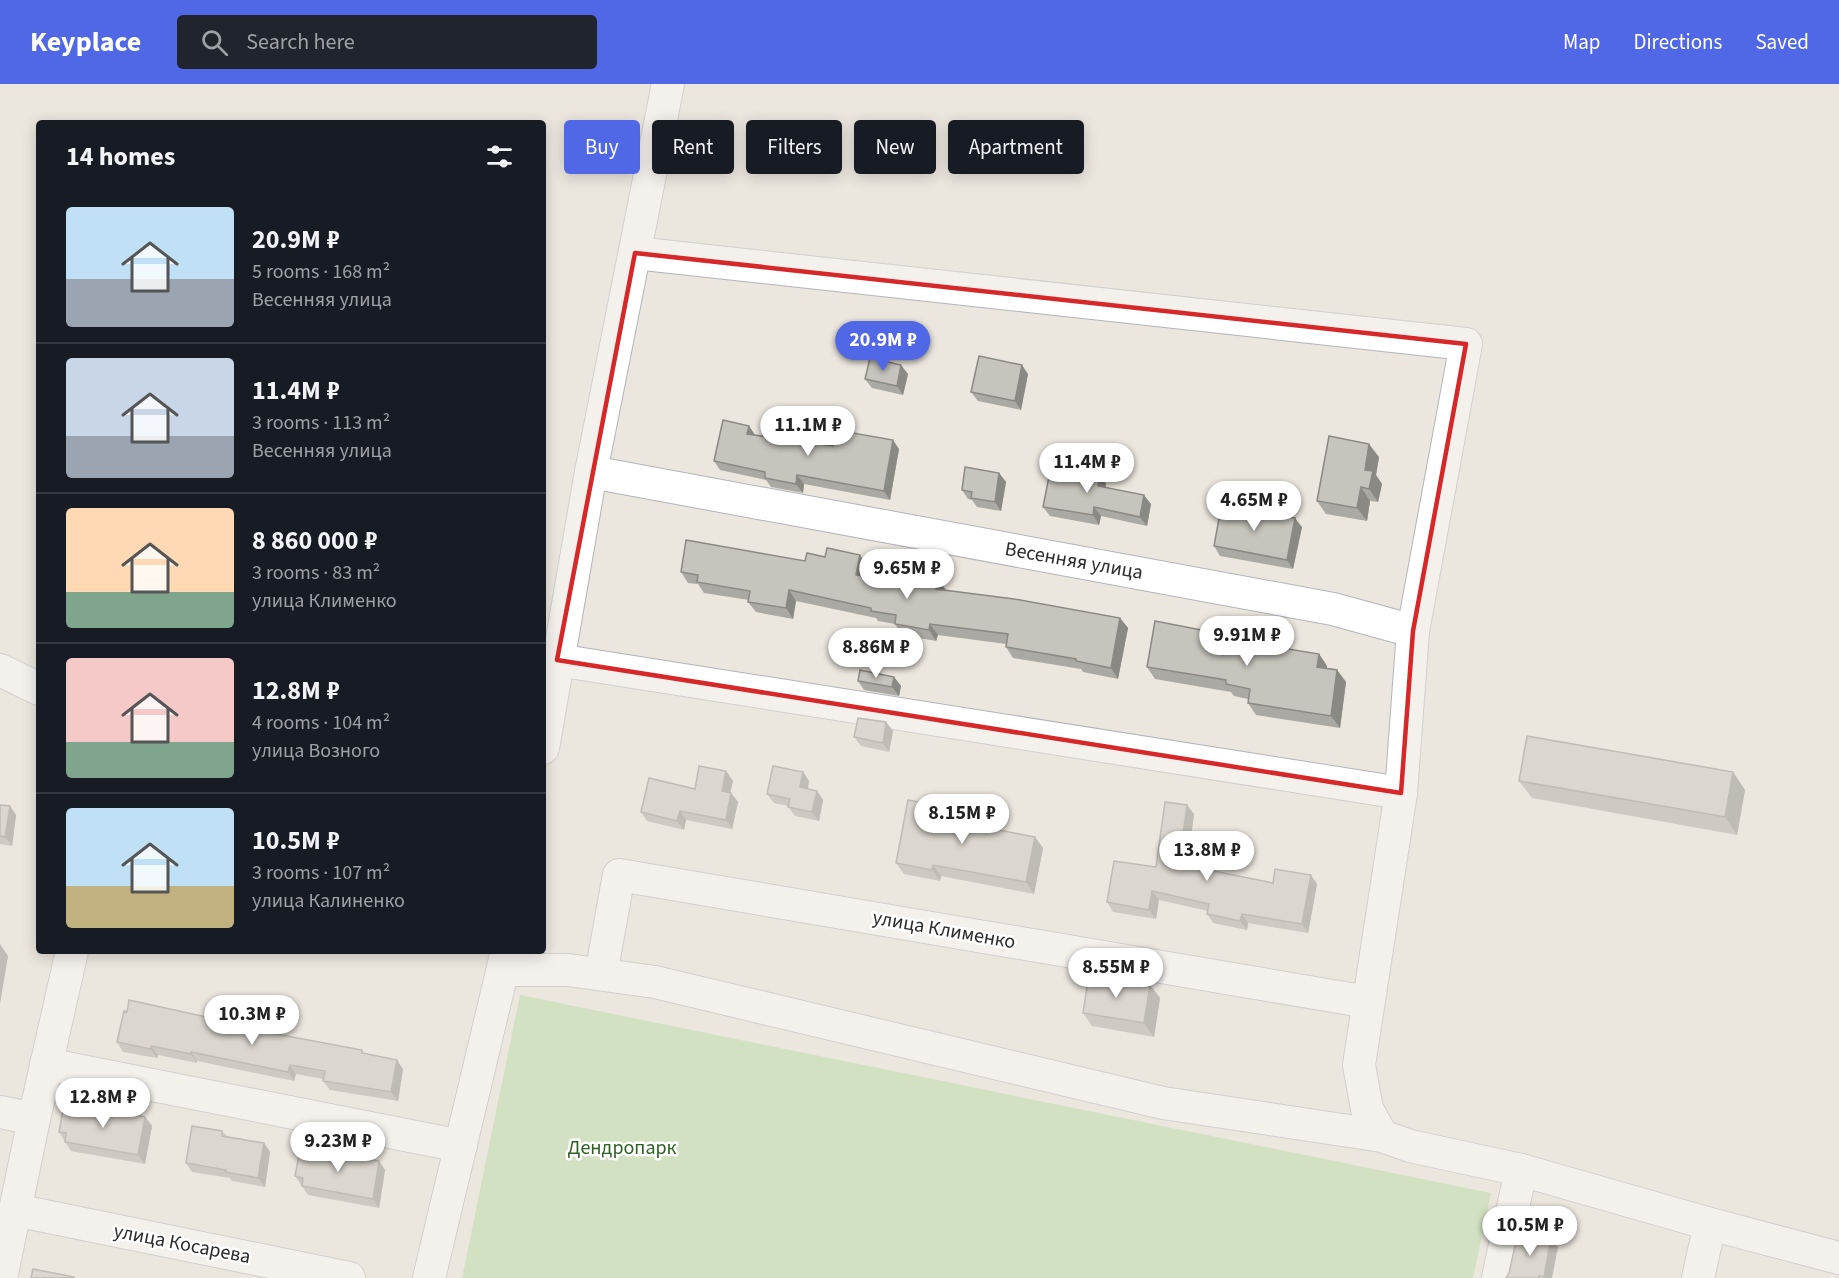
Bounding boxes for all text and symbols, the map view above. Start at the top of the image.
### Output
search box [177,15,597,69]
text: Keyplace [30,22,141,62]
icon: search [198,26,231,59]
text: Search here [246,26,355,58]
text: Map [1563,27,1601,57]
text: Directions [1634,27,1722,57]
text: Saved [1755,27,1809,57]
chip: Buy [564,120,640,174]
chip: Rent [652,120,734,174]
chip: Filters [746,120,842,174]
chip: New [854,120,936,174]
chip: Apartment [948,120,1084,174]
text: 14 homes [66,138,175,175]
icon: filters [483,140,516,173]
text: 20.9M ₽ [252,221,340,258]
icon: home [114,231,186,303]
text: 5 rooms · 168 m² [252,258,390,286]
text: Весенняя улица [252,286,392,314]
pin: 20.9M ₽ [828,321,938,372]
text: 20.9M ₽ [849,326,917,354]
text: 11.4M ₽ [252,372,340,409]
icon: home [114,382,186,454]
pin: 11.1M ₽ [753,406,863,457]
text: 3 rooms · 113 m² [252,409,390,437]
text: 11.1M ₽ [774,411,842,439]
text: Весенняя улица [252,437,392,465]
pin: 11.4M ₽ [1032,443,1142,494]
text: 11.4M ₽ [1053,448,1121,476]
pin: 4.65M ₽ [1199,481,1309,532]
text: 4.65M ₽ [1220,486,1288,514]
text: 8 860 000 ₽ [252,522,377,559]
icon: home [114,532,186,604]
street label: Весенняя улица [1003,535,1145,587]
pin: 9.65M ₽ [852,549,962,600]
text: 9.65M ₽ [873,554,941,582]
text: 3 rooms · 83 m² [252,559,380,587]
text: улица Клименко [252,587,397,615]
pin: 9.91M ₽ [1192,616,1302,667]
text: 9.91M ₽ [1213,621,1281,649]
pin: 8.86M ₽ [821,628,931,679]
text: 8.86M ₽ [842,633,910,661]
text: 12.8M ₽ [252,672,340,709]
icon: home [114,682,186,754]
text: 4 rooms · 104 m² [252,709,390,737]
text: улица Возного [252,737,380,765]
pin: 8.15M ₽ [907,794,1017,845]
text: 8.15M ₽ [928,799,996,827]
text: 10.5M ₽ [252,822,340,859]
pin: 13.8M ₽ [1152,831,1262,882]
icon: home [114,832,186,904]
text: 13.8M ₽ [1173,836,1241,864]
text: 3 rooms · 107 m² [252,859,390,887]
text: улица Калиненко [252,887,405,915]
street label: улица Клименко [870,904,1018,956]
pin: 8.55M ₽ [1061,948,1171,999]
text: 8.55M ₽ [1082,953,1150,981]
pin: 10.3M ₽ [197,995,307,1046]
text: 10.3M ₽ [218,1000,286,1028]
pin: 12.8M ₽ [48,1078,158,1129]
text: 12.8M ₽ [69,1083,137,1111]
pin: 9.23M ₽ [283,1122,393,1173]
text: 9.23M ₽ [304,1127,372,1155]
park label: Дендропарк [567,1134,677,1162]
pin: 10.5M ₽ [1475,1206,1585,1257]
text: 10.5M ₽ [1496,1211,1564,1239]
street label: улица Косарева [111,1217,253,1271]

